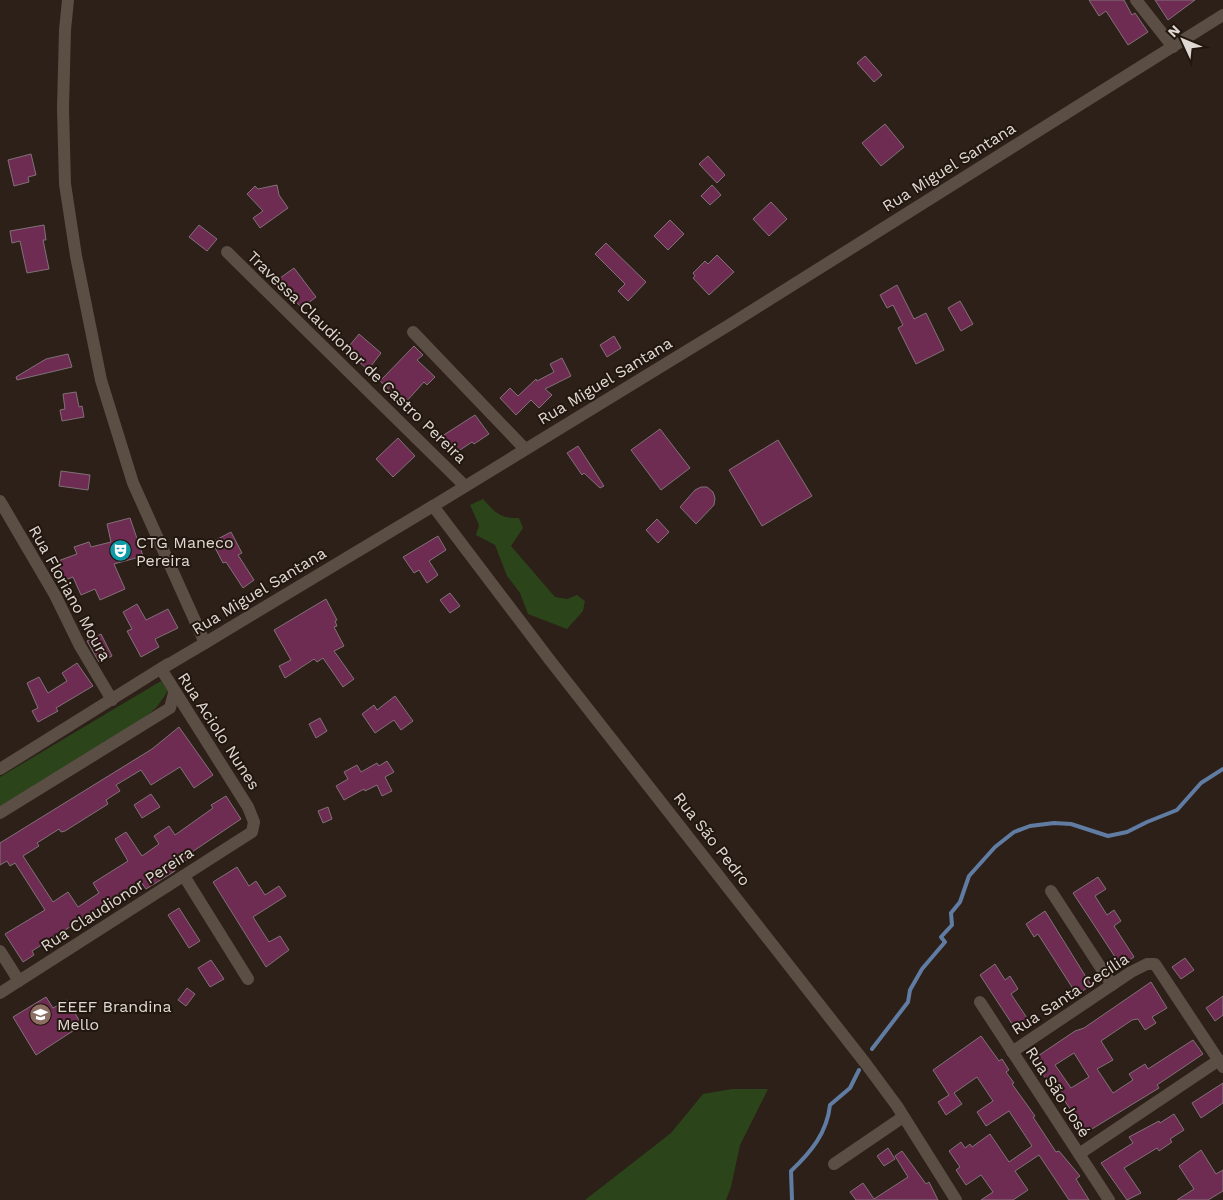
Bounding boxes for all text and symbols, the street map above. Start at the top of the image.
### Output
north arrow [1158,15,1208,65]
text: N [1164,22,1183,40]
street label: Rua Miguel Santana [879,118,1019,216]
street label: Travessa Claudionor de Castro Pereira [244,247,470,467]
street label: Rua Miguel Santana [534,333,676,429]
street label: Rua Floriano Moura [25,522,115,664]
place label: CTG Maneco Pereira [136,533,234,570]
theatre icon: CTG Maneco Pereira [108,539,132,563]
street label: Rua Miguel Santana [188,543,330,639]
street label: Rua Aciolo Nunes [174,669,264,793]
street label: Rua São Pedro [670,788,754,890]
street label: Rua Claudionor Pereira [37,842,197,956]
street label: Rua Santa Cecília [1008,949,1132,1039]
place label: EEEF Brandina Mello [57,997,171,1034]
school or university icon: EEEF Brandina Mello [29,1003,53,1027]
street label: Rua São José [1022,1043,1094,1141]

